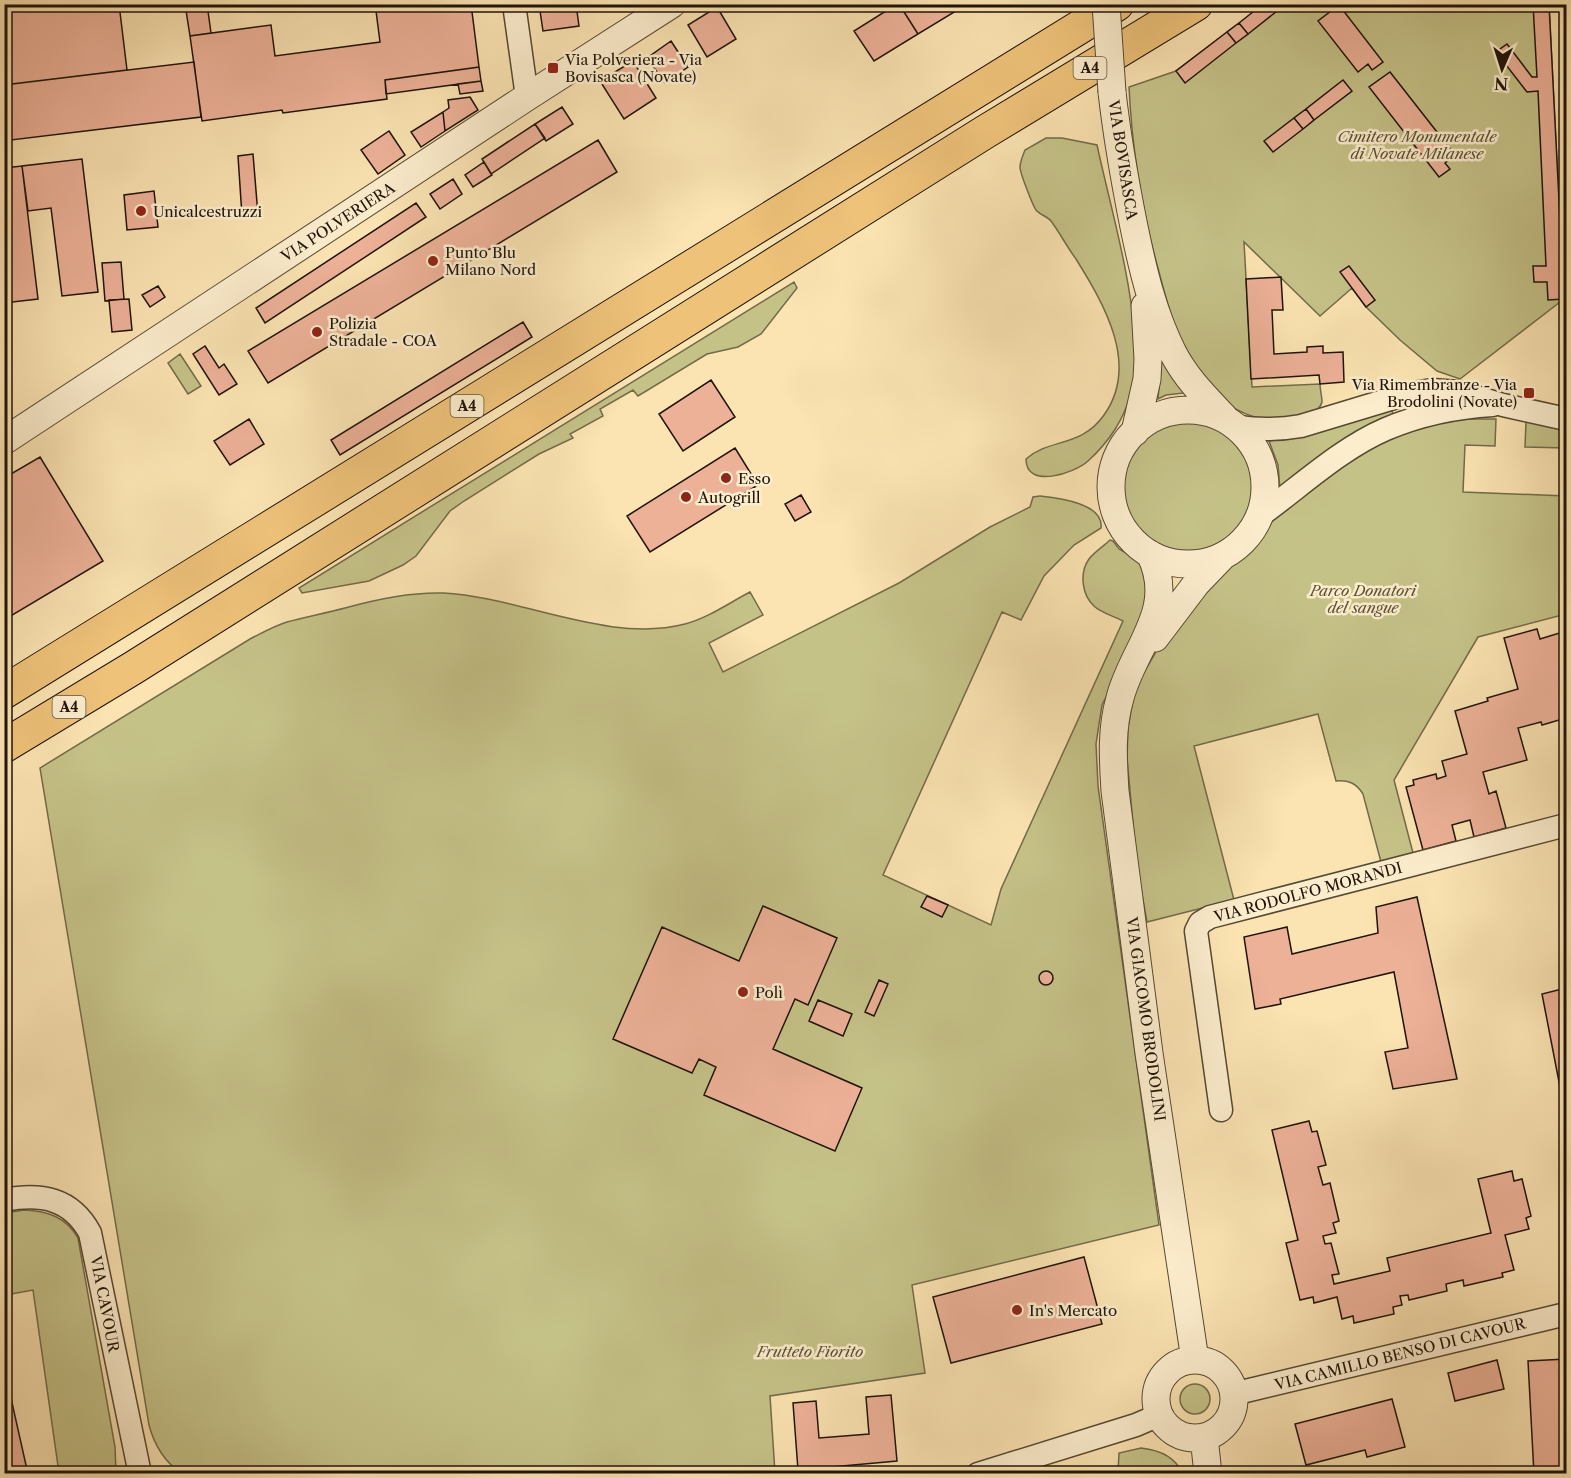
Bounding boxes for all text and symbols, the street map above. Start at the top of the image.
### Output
north arrow [1472,39,1532,99]
place label: Via Polveriera - Via Bovisasca (Novate) [564,50,702,86]
road number: A4 [1074,57,1106,79]
marker: Via Polveriera - Via Bovisasca (Novate) [546,61,560,75]
text: N [1494,74,1509,94]
street label: VIA BOVISASCA [1104,98,1142,222]
park label: Cimitero Monumentale di Novate Milanese [1338,127,1497,163]
street label: VIA POLVERIERA [277,178,399,266]
place label: Unicalcestruzzi [153,202,262,221]
marker: Unicalcestruzzi [134,204,148,218]
place label: Punto Blu Milano Nord [445,243,536,279]
marker: Punto Blu Milano Nord [426,254,440,268]
place label: Polizia Stradale - COA [329,314,438,350]
marker: Polizia Stradale - COA [310,325,324,339]
place label: Via Rimembranze - Via Brodolini (Novate) [1351,375,1517,411]
marker: Via Rimembranze - Via Brodolini (Novate) [1522,386,1536,400]
road number: A4 [450,395,484,417]
place label: Esso [738,469,771,488]
marker: Esso [719,471,733,485]
place label: Autogrill [697,488,761,507]
marker: Autogrill [679,490,693,504]
park label: Parco Donatori del sangue [1309,581,1417,617]
road number: A4 [52,696,86,718]
street label: VIA RODOLFO MORANDI [1211,858,1404,927]
street label: VIA GIACOMO BRODOLINI [1122,915,1170,1122]
place label: Polì [755,983,783,1002]
marker: Polì [736,985,750,999]
street label: VIA CAVOUR [86,1253,124,1355]
place label: In's Mercato [1029,1301,1117,1320]
marker: In's Mercato [1010,1303,1024,1317]
street label: VIA CAMILLO BENSO DI CAVOUR [1272,1313,1528,1395]
park label: Frutteto Fiorito [756,1342,863,1361]

